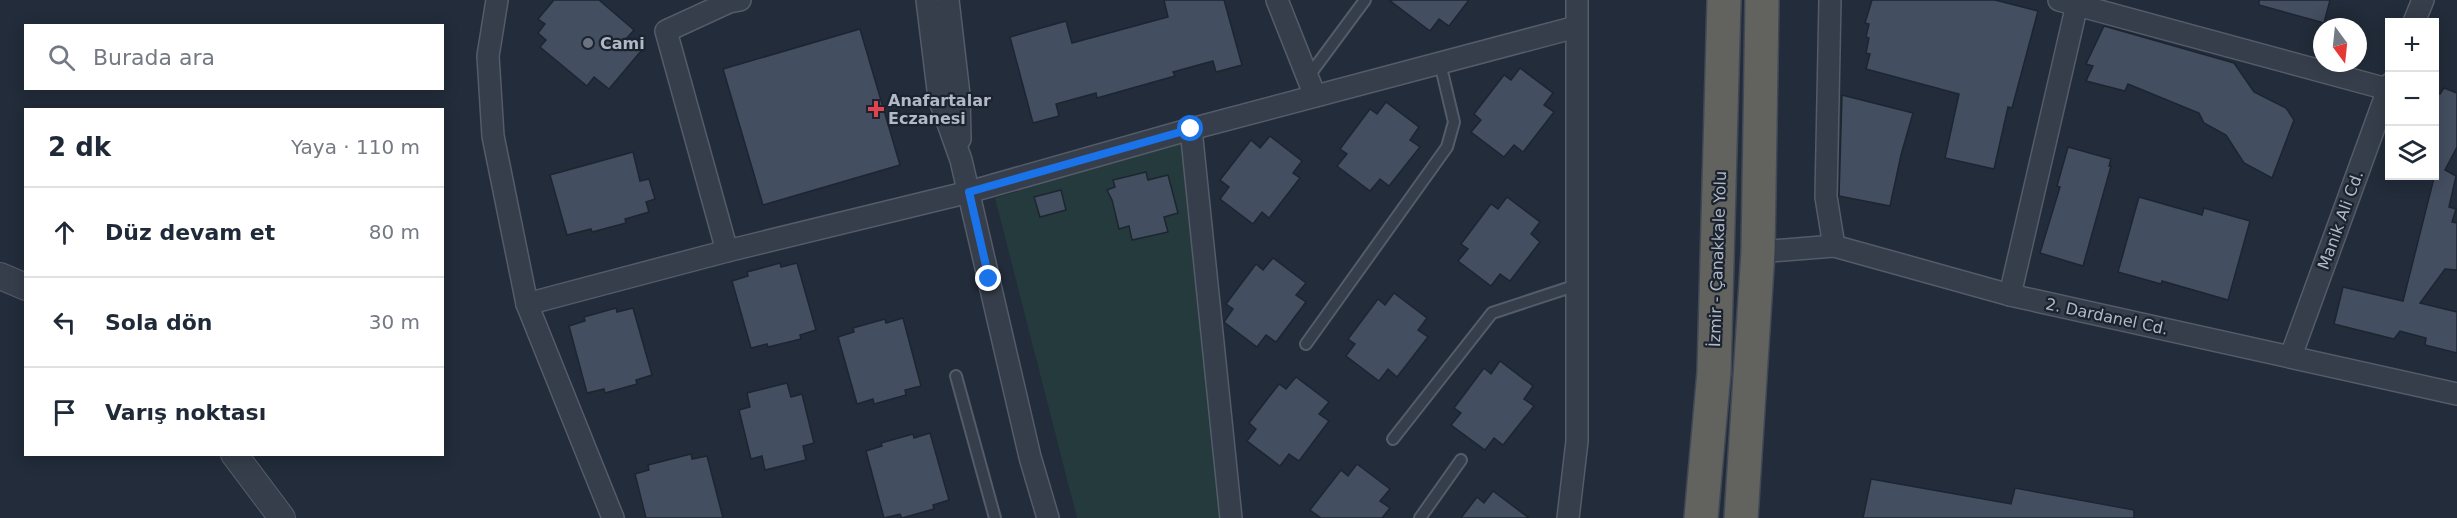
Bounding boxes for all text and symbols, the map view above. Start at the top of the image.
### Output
north arrow [2313,18,2367,72]
map controls [2385,18,2439,180]
button: + [2385,18,2439,72]
search box [24,24,444,90]
place label: Cami [600,34,645,53]
marker: Cami [581,36,595,50]
icon: search [45,41,78,74]
text: Burada ara [93,45,215,70]
button: − [2385,72,2439,126]
place label: Anafartalar Eczanesi [888,91,991,128]
marker: Anafartalar Eczanesi [869,102,883,116]
route start [1177,115,1203,141]
button: layers [2385,126,2439,180]
text: 2 dk [48,132,111,162]
text: Yaya · 110 m [291,135,420,159]
street label: Manik Ali Cd. [2314,168,2367,272]
street label: İzmir - Çanakkale Yolu [1705,171,1730,347]
icon: ahead [48,216,81,249]
text: Düz devam et [105,220,275,245]
text: 80 m [369,220,420,244]
route end [975,265,1001,291]
street label: 2. Dardanel Cd. [2044,294,2170,339]
icon: left [48,306,81,339]
text: Sola dön [105,310,213,335]
text: 30 m [369,310,420,334]
icon: arrive [48,396,81,429]
text: Varış noktası [105,400,266,425]

